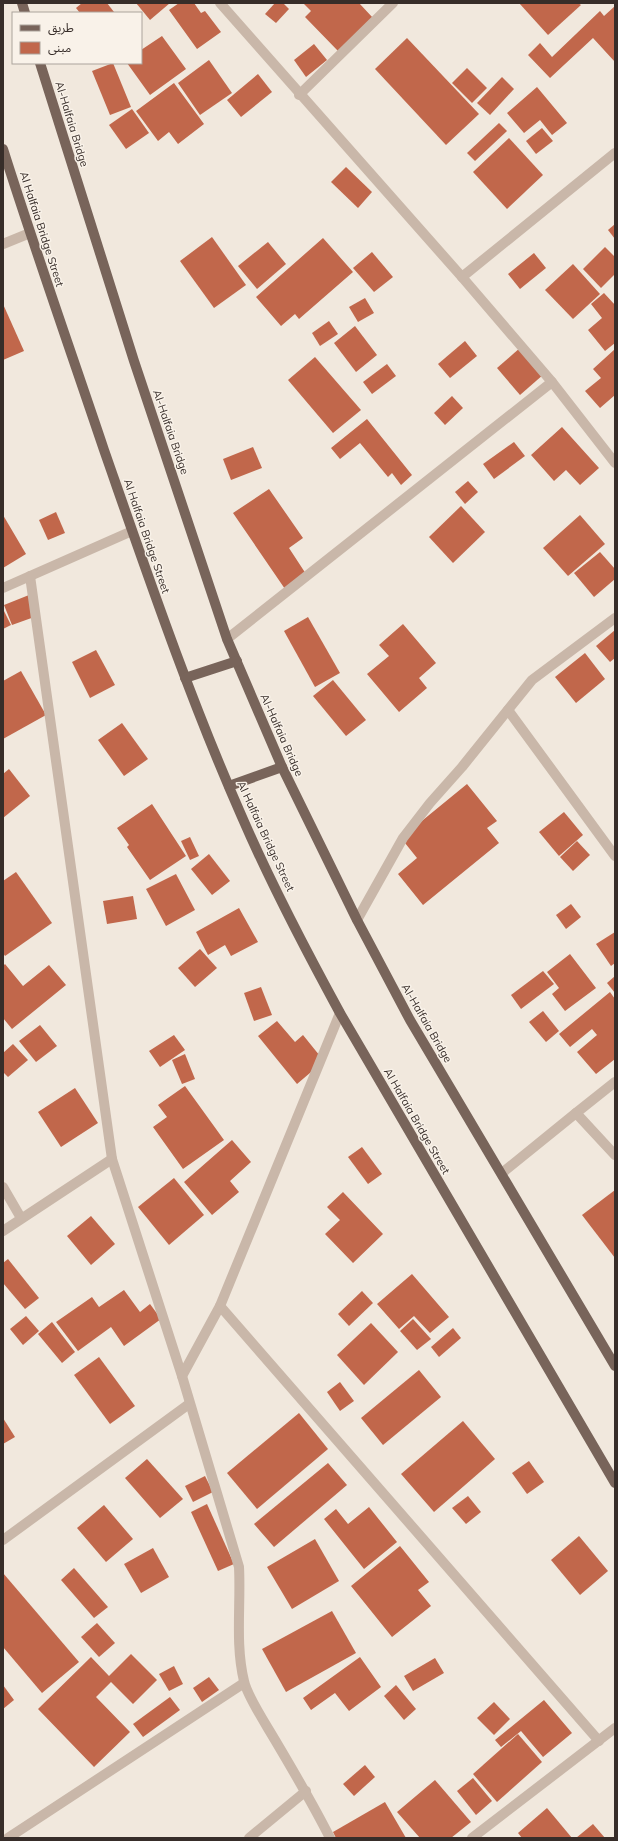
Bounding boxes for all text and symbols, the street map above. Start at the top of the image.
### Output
legend [12,12,142,64]
text: طريق [48,20,74,36]
text: مبنى [48,40,71,55]
street label: Al-Halfaia Bridge [52,80,92,168]
street label: Al Halfaia Bridge Street [17,170,67,288]
street label: Al-Halfaia Bridge [150,388,192,476]
street label: Al Halfaia Bridge Street [121,477,173,595]
street label: Al-Halfaia Bridge [258,692,306,778]
street label: Al Halfaia Bridge Street [234,779,298,894]
street label: Al-Halfaia Bridge [399,981,455,1065]
street label: Al Halfaia Bridge Street [381,1065,453,1177]

